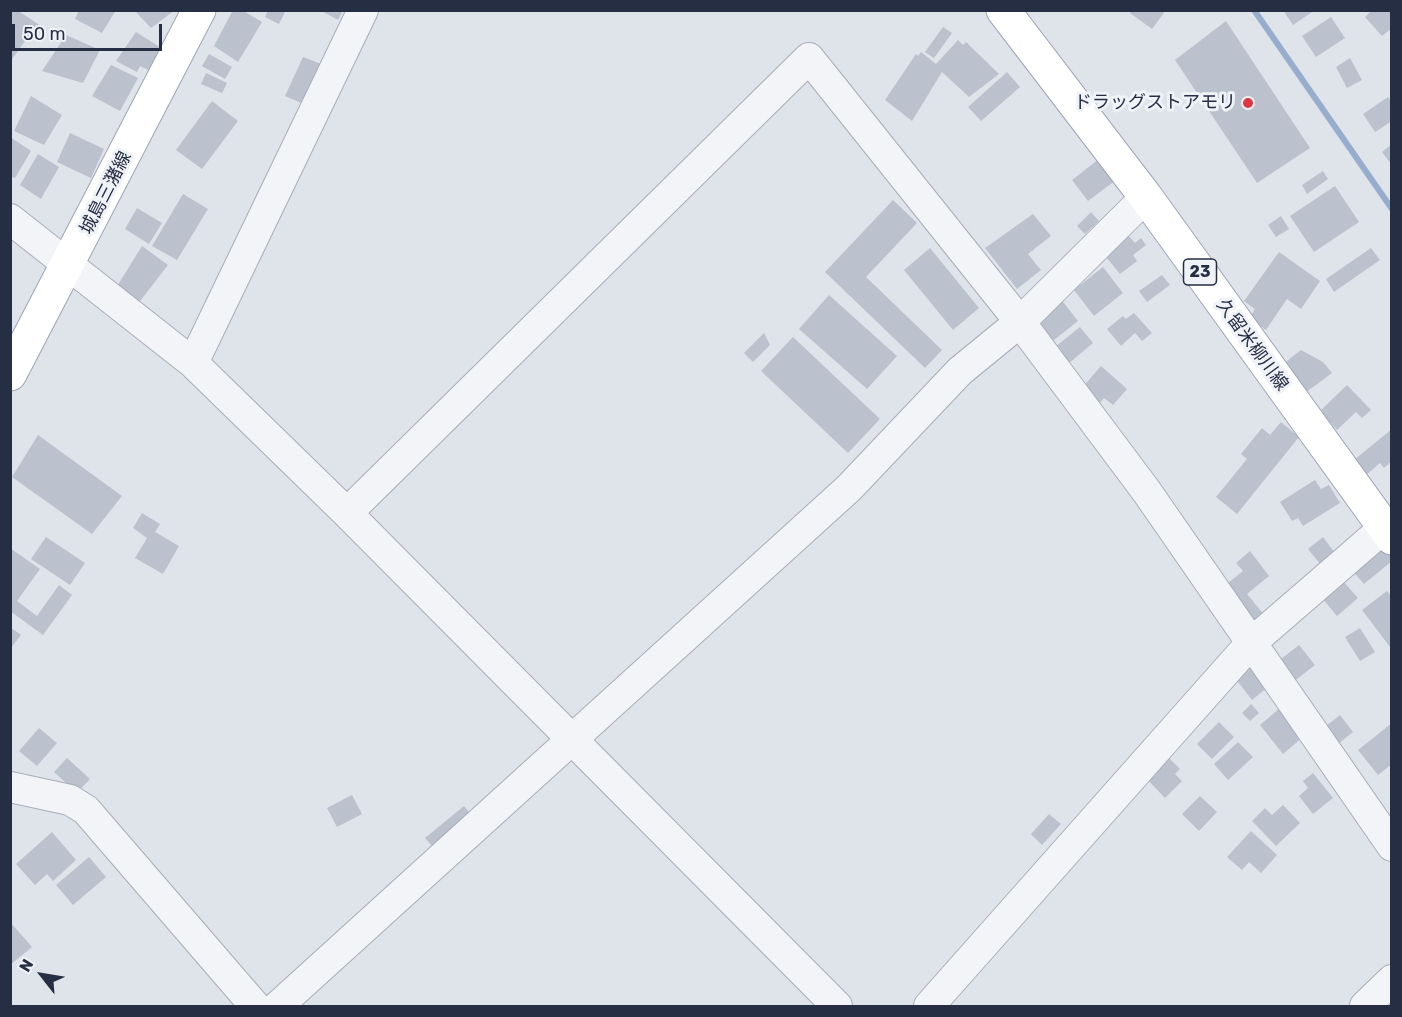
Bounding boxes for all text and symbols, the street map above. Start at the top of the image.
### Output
scale bar [15,12,165,50]
text: 50 m [23,23,66,45]
place label: ドラッグストアモリ [1074,92,1236,114]
marker: ドラッグストアモリ [1241,96,1255,110]
street label: 城島三潴線 [76,148,136,238]
road number: 23 [1184,259,1216,285]
street label: 久留米柳川線 [1212,295,1292,395]
north arrow [12,945,72,1005]
text: N [15,956,37,975]

